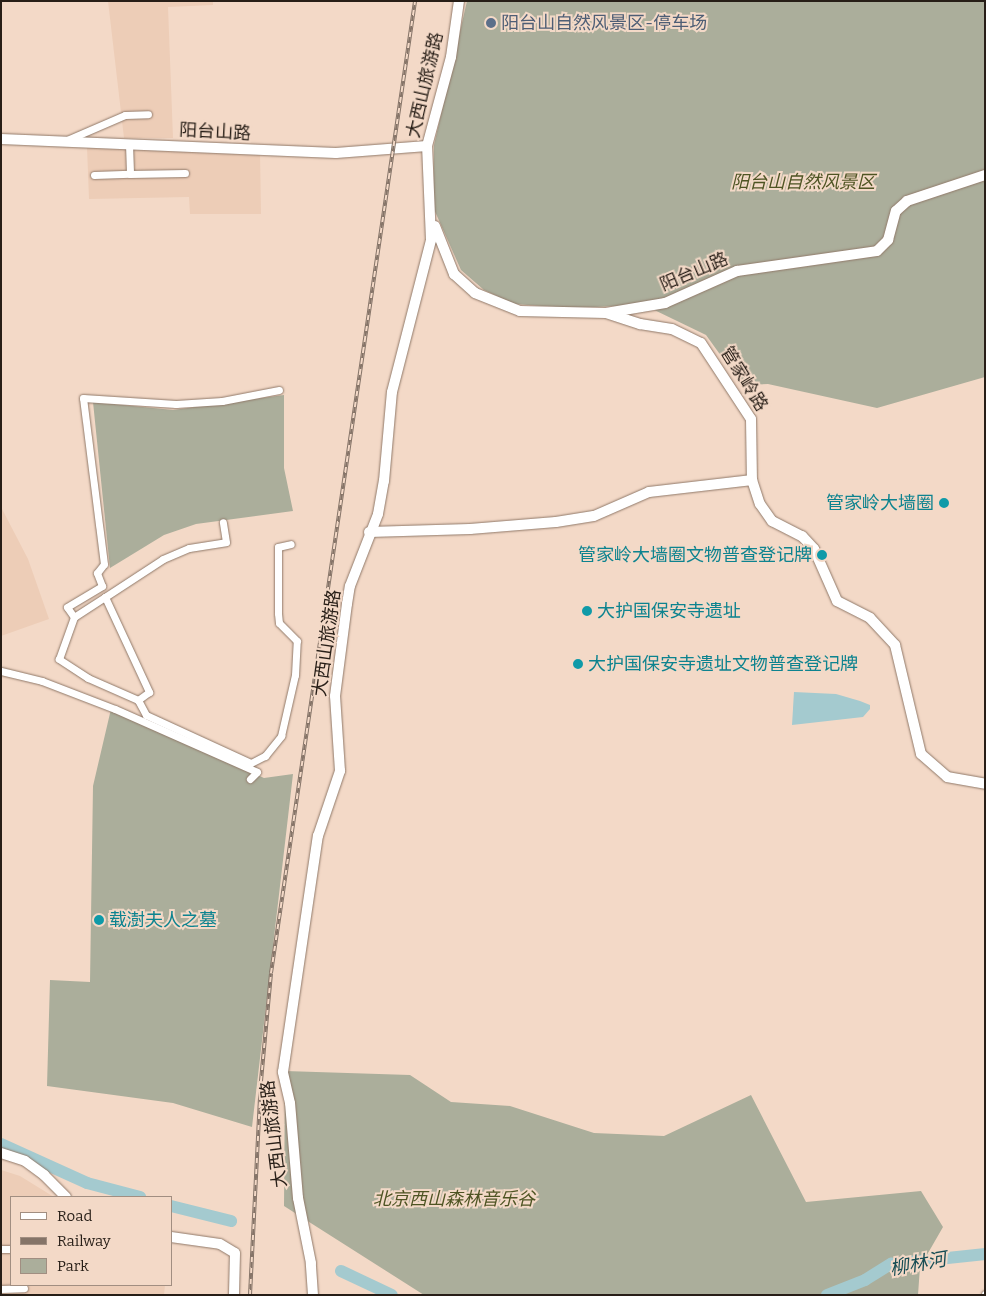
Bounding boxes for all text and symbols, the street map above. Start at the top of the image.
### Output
place label: 阳台山自然风景区-停车场 [501,12,707,34]
marker: 阳台山自然风景区-停车场 [485,17,497,29]
street label: 大西山旅游路 [402,30,448,140]
street label: 阳台山路 [178,119,252,145]
park label: 阳台山自然风景区 [731,171,875,193]
street label: 阳台山路 [657,248,731,296]
street label: 管家岭路 [716,343,772,415]
place label: 管家岭大墙圈 [826,492,934,514]
marker: 管家岭大墙圈 [938,497,950,509]
place label: 管家岭大墙圈文物普查登记牌 [578,544,812,566]
marker: 管家岭大墙圈文物普查登记牌 [816,549,828,561]
street label: 大西山旅游路 [309,588,345,698]
place label: 大护国保安寺遗址 [597,600,741,622]
marker: 大护国保安寺遗址 [581,605,593,617]
place label: 大护国保安寺遗址文物普查登记牌 [588,653,858,675]
marker: 大护国保安寺遗址文物普查登记牌 [572,658,584,670]
place label: 载澍夫人之墓 [109,909,217,931]
marker: 载澍夫人之墓 [93,914,105,926]
street label: 大西山旅游路 [257,1079,291,1189]
park label: 北京西山森林音乐谷 [373,1188,535,1210]
legend [10,1196,172,1286]
text: Road [57,1207,92,1225]
text: Railway [57,1232,111,1250]
water label: 柳林河 [888,1248,948,1280]
text: Park [57,1257,89,1275]

